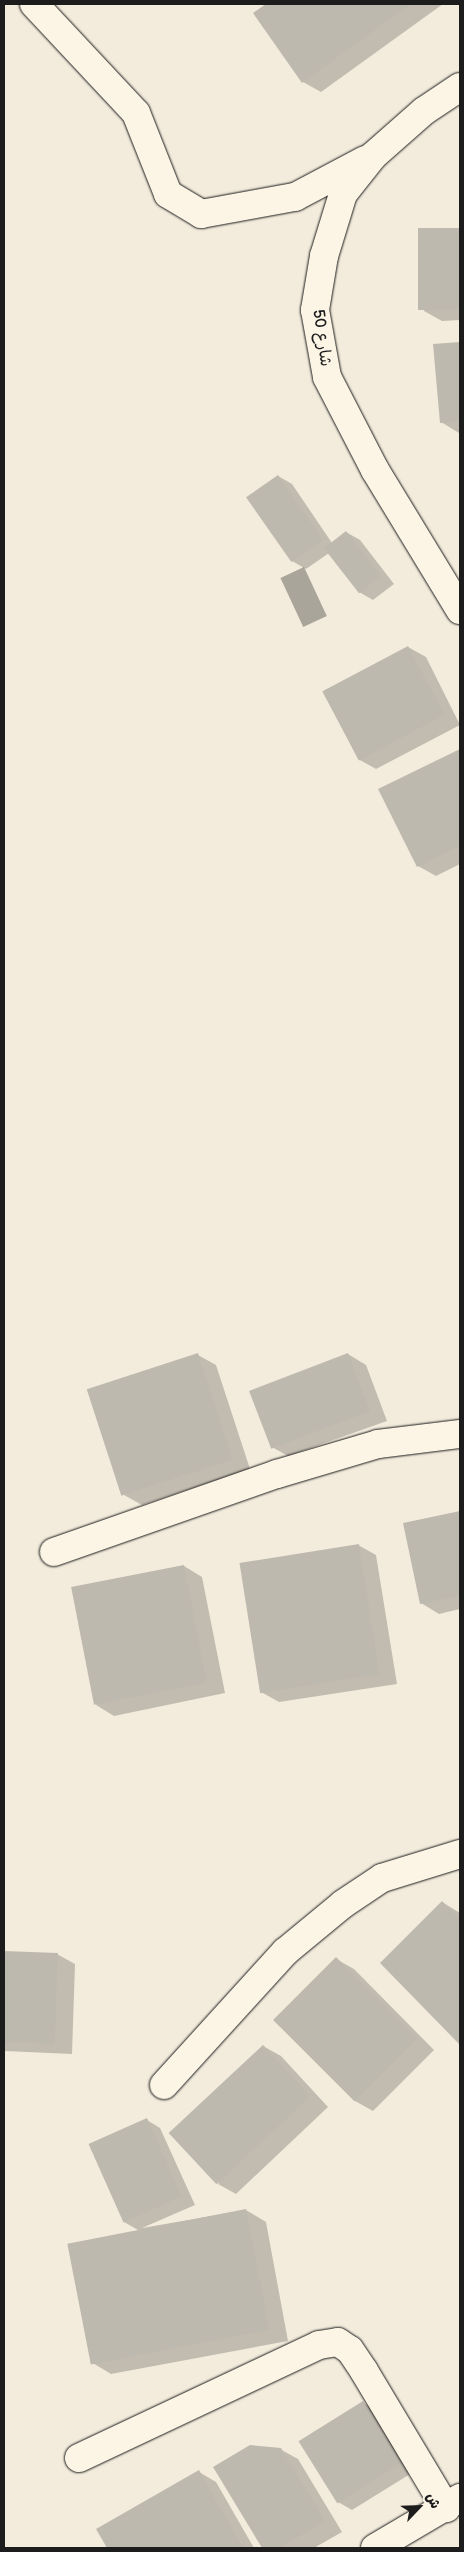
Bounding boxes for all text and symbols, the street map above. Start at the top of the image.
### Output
street label: شارع 50 [307,308,335,368]
north arrow [394,2482,444,2532]
text: ش [422,2490,444,2511]

